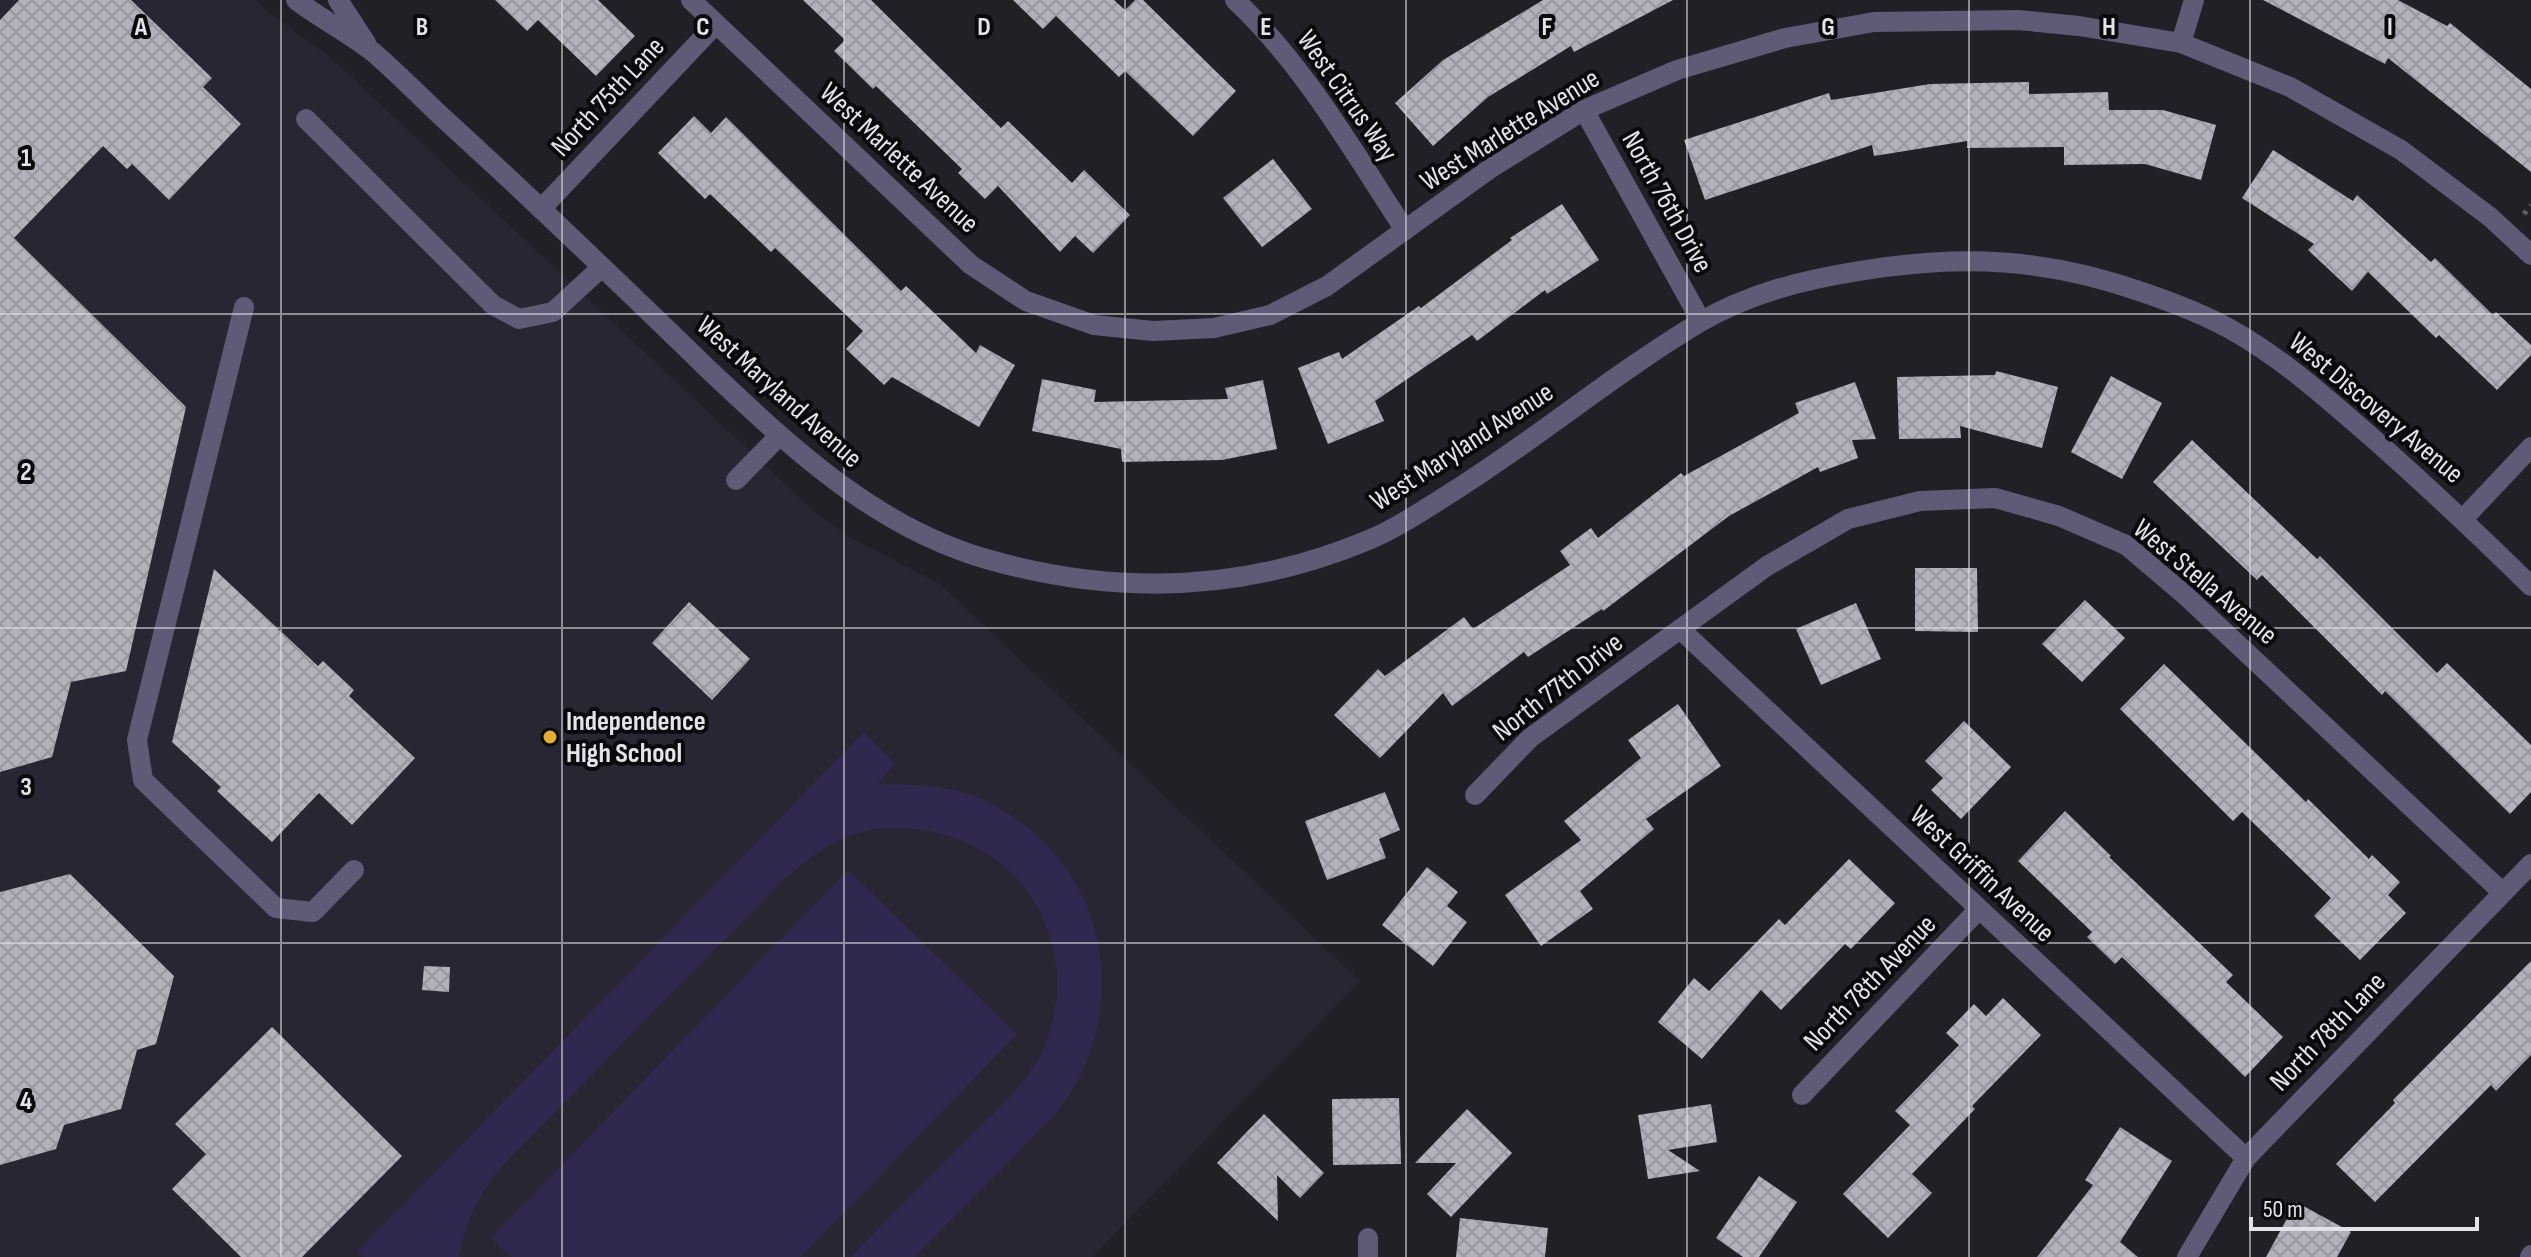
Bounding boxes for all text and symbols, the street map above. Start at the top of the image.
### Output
text: A [134,12,148,43]
text: B [416,12,428,43]
text: C [696,12,710,43]
text: D [977,12,991,43]
text: E [1260,12,1272,43]
text: F [1542,12,1553,43]
text: G [1821,12,1835,43]
text: H [2102,12,2116,43]
text: I [2387,12,2393,43]
street label: West Citrus Way [1290,24,1404,168]
street label: North 75th Lane [544,31,672,163]
street label: West Marlette Avenue [1414,62,1606,198]
street label: West Marlette Avenue [813,76,985,240]
street label: North 76th Drive [1615,126,1719,278]
text: 1 [21,143,31,174]
street label: West Maryland Avenue [690,309,868,475]
street label: West Discovery Avenue [2282,325,2470,491]
street label: West Maryland Avenue [1364,376,1560,518]
text: 2 [20,457,32,488]
street label: West Stella Avenue [2126,512,2284,652]
street label: North 77th Drive [1486,626,1630,748]
place label: Independence High School [566,705,706,770]
marker: Independence High School [541,728,559,746]
text: 3 [20,772,32,803]
street label: West Griffin Avenue [1903,799,2061,949]
street label: North 78th Avenue [1797,908,1943,1058]
street label: North 78th Lane [2263,966,2393,1098]
text: 4 [20,1086,32,1117]
scale bar [2251,1181,2477,1231]
text: 50 m [2263,1195,2303,1224]

